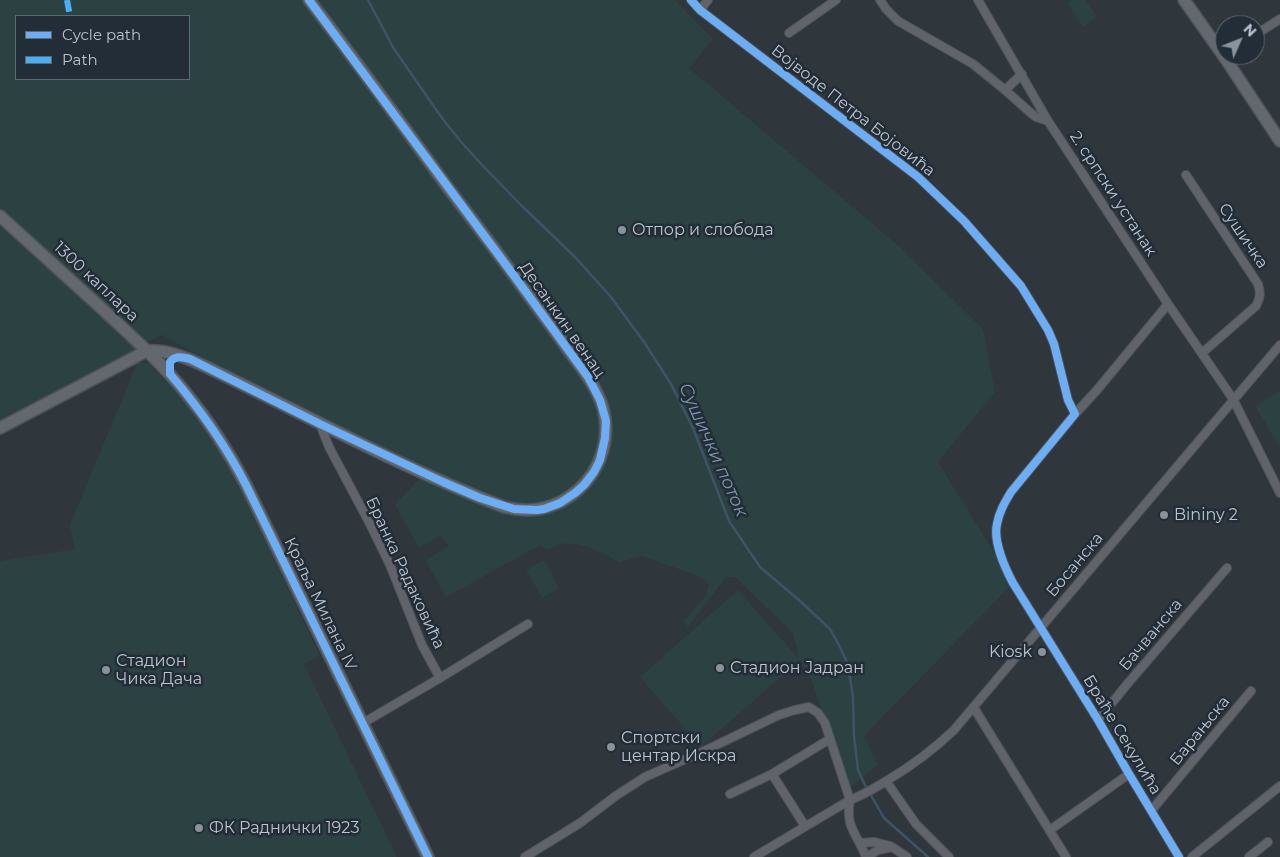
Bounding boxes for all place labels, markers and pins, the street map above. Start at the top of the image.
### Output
place label: Отпор и слобода [632,220,774,240]
marker: Отпор и слобода [616,224,628,236]
place label: Bininy 2 [1174,505,1238,525]
marker: Bininy 2 [1158,509,1170,521]
place label: Kiosk [989,642,1032,662]
marker: Kiosk [1036,646,1048,658]
place label: Стадион Чика Дача [116,651,202,689]
place label: Стадион Јадран [730,658,864,678]
marker: Стадион Јадран [714,662,726,674]
marker: Стадион Чика Дача [100,664,112,676]
place label: Спортски центар Искра [621,728,736,766]
marker: Спортски центар Искра [605,741,617,753]
place label: ФК Раднички 1923 [209,818,359,838]
marker: ФК Раднички 1923 [193,822,205,834]

